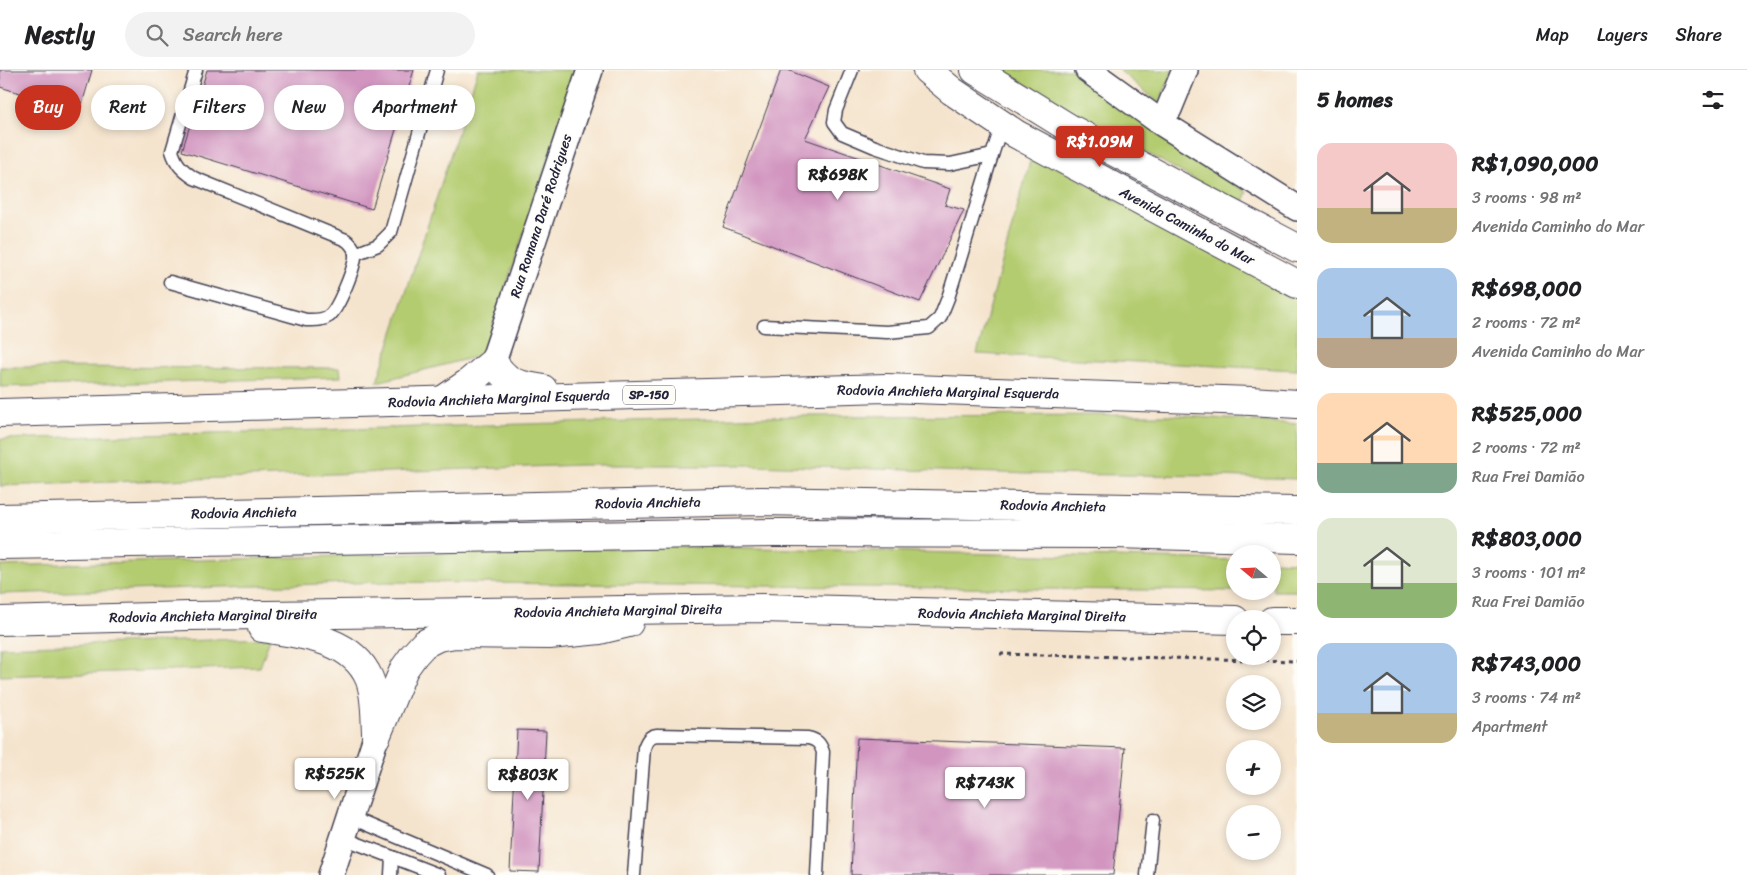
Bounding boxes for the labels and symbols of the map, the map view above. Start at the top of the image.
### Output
pin: R$1.09M [1054,126,1146,168]
street label: Rua Romana Daré Rodrigues [503,130,579,301]
pin: R$698K [797,158,879,201]
street label: Avenida Caminho do Mar [1114,179,1260,273]
street label: Rodovia Anchieta Marginal Esquerda [837,378,1059,406]
street label: Rodovia Anchieta Marginal Esquerda [388,383,610,415]
road number: SP-150 [623,386,675,404]
street label: Rodovia Anchieta [595,490,701,516]
street label: Rodovia Anchieta [1000,493,1106,519]
street label: Rodovia Anchieta [191,500,297,526]
north arrow [1226,545,1281,600]
street label: Rodovia Anchieta Marginal Direita [514,597,723,625]
street label: Rodovia Anchieta Marginal Direita [918,601,1127,629]
street label: Rodovia Anchieta Marginal Direita [109,602,318,630]
pin: R$525K [294,758,376,800]
pin: R$803K [487,758,569,801]
pin: R$743K [944,766,1026,809]

